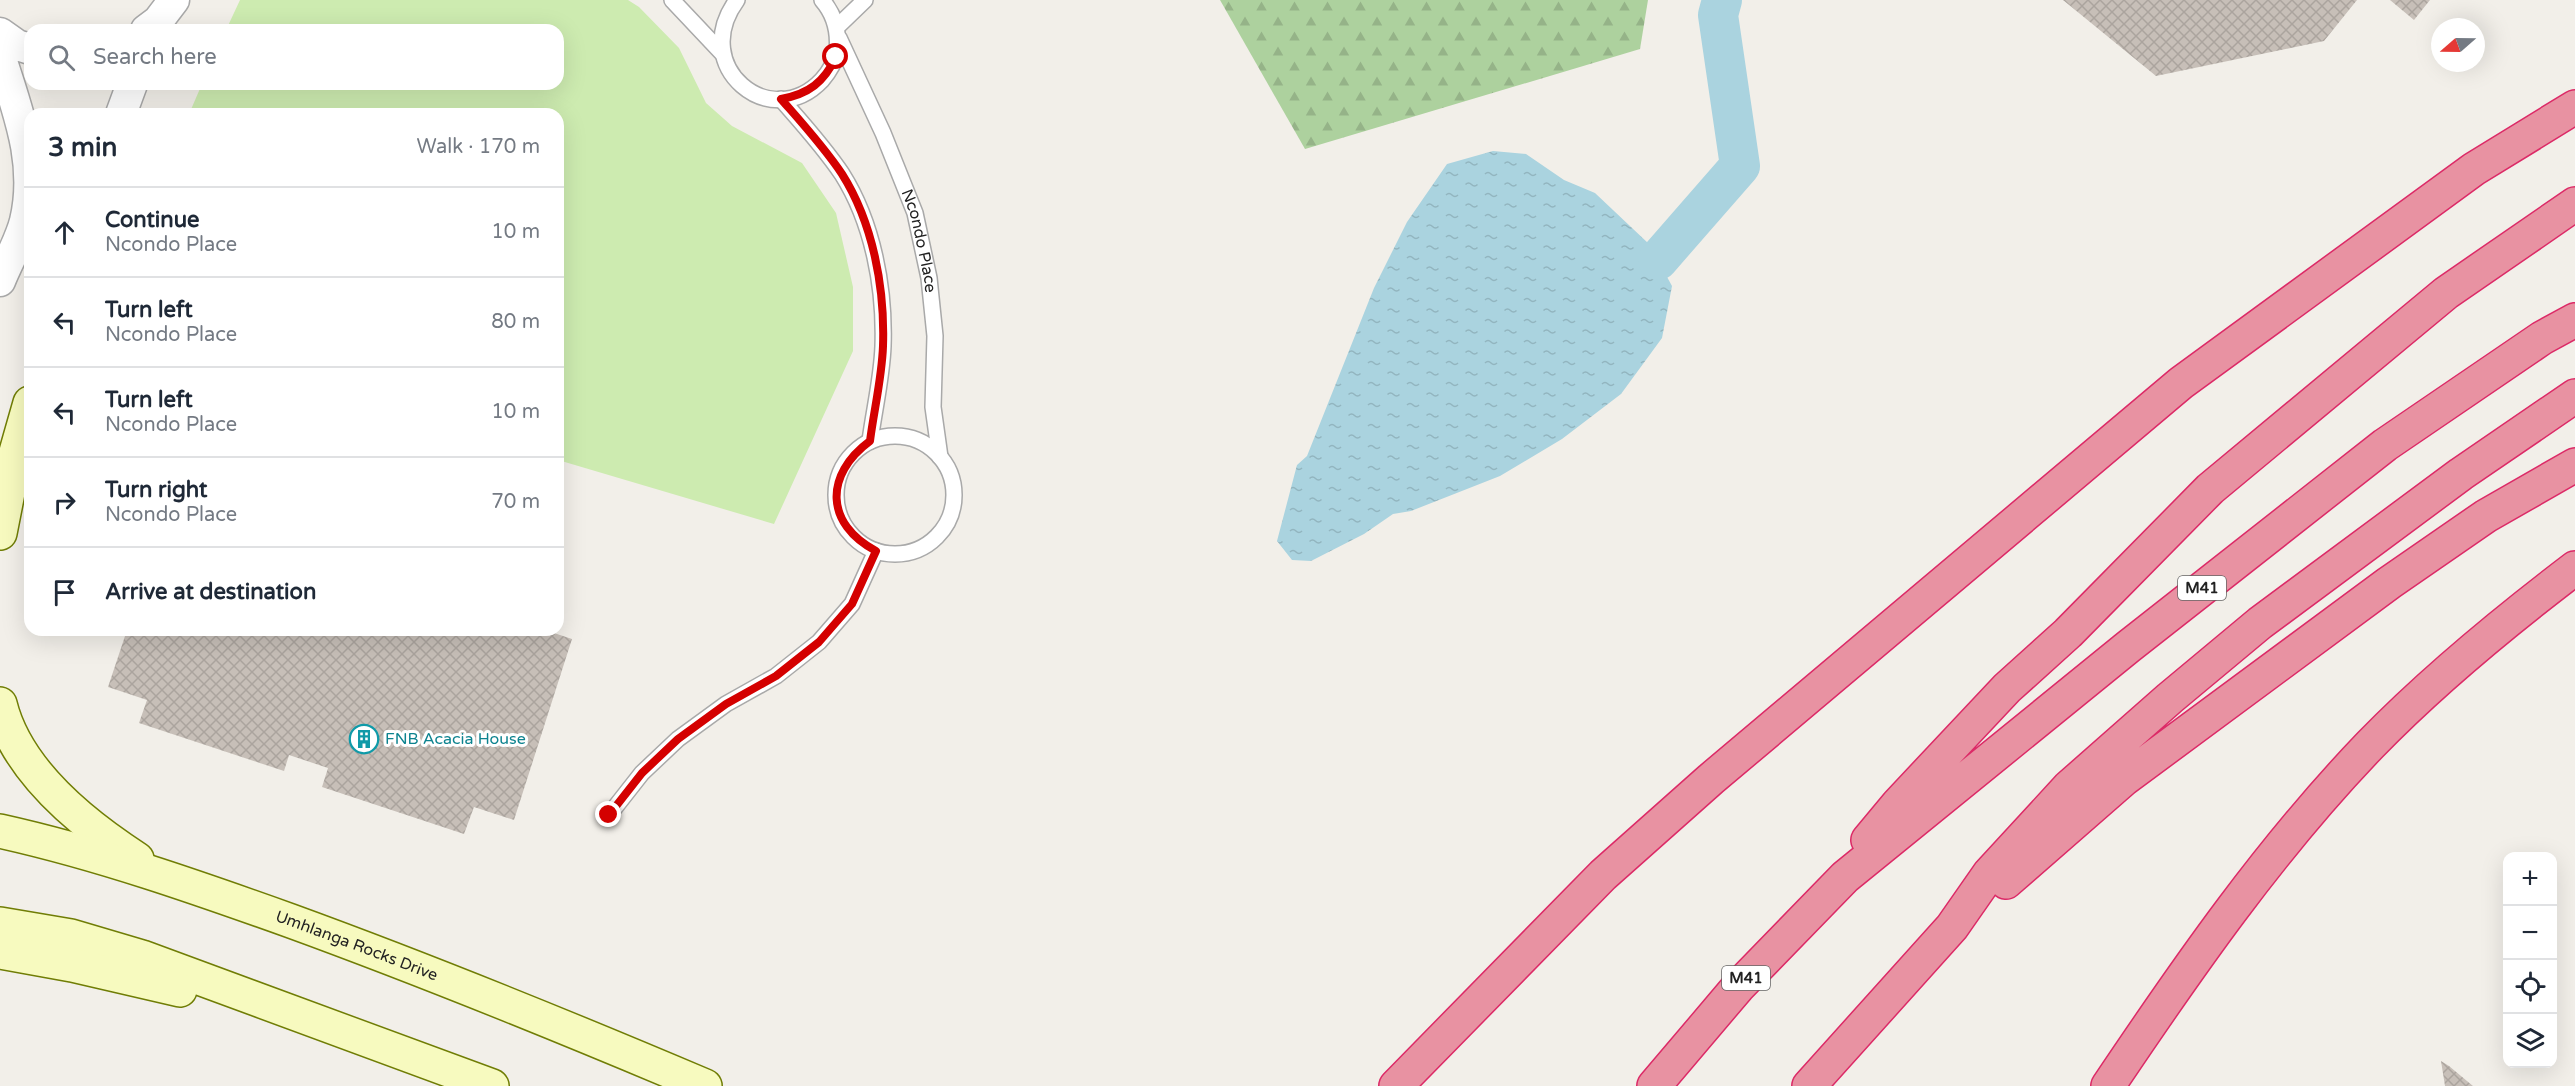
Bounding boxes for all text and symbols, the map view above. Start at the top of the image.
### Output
north arrow [2431,18,2485,72]
search box [24,24,564,90]
icon: search [45,41,78,74]
route start [822,43,848,69]
text: Search here [93,44,217,70]
text: 3 min [48,132,117,163]
text: Walk · 170 m [417,135,540,159]
street label: Ncondo Place [897,186,940,293]
text: Continue [105,207,200,233]
icon: ahead [48,216,81,249]
text: 10 m [491,220,540,244]
text: Ncondo Place [105,233,237,257]
text: Turn left [105,297,193,323]
icon: left [48,306,81,339]
text: 80 m [491,310,540,334]
text: Ncondo Place [105,323,237,347]
text: Turn left [105,387,193,413]
icon: left [48,396,81,429]
text: 10 m [491,400,540,424]
text: Ncondo Place [105,413,237,437]
text: Turn right [105,477,207,503]
icon: right [48,486,81,519]
text: 70 m [491,490,540,514]
text: Ncondo Place [105,503,237,527]
icon: arrive [48,576,81,609]
road number: M41 [2178,576,2226,600]
text: Arrive at destination [105,579,316,605]
building icon: FNB Acacia House [348,723,380,755]
place label: FNB Acacia House [385,729,526,749]
route end [595,801,621,827]
map controls [2503,852,2557,1068]
button: + [2503,852,2557,906]
street label: Umhlanga Rocks Drive [273,906,441,986]
button: − [2503,906,2557,960]
button: locate [2503,960,2557,1014]
road number: M41 [1722,966,1770,990]
button: layers [2503,1014,2557,1068]

